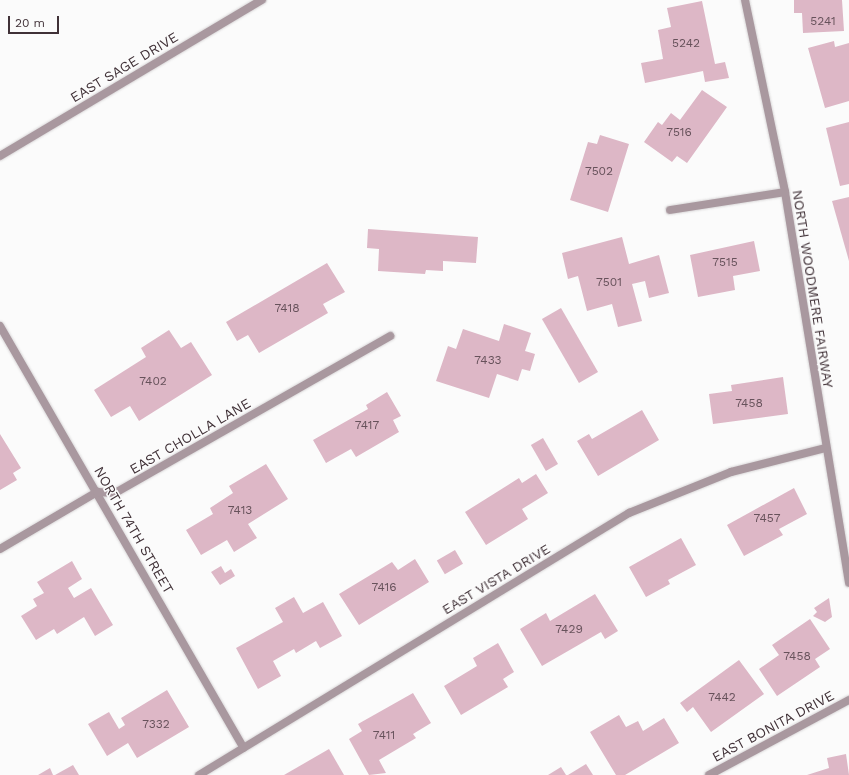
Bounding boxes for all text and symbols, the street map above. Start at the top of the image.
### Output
scale bar [10,8,61,34]
house number: 5241 [810,15,836,29]
text: 20 m [15,16,45,30]
street label: EAST SAGE DRIVE [67,28,181,106]
house number: 5242 [672,37,700,51]
house number: 7516 [666,126,692,140]
house number: 7502 [585,165,613,179]
street label: NORTH WOODMERE FAIRWAY [789,188,837,390]
house number: 7515 [712,256,738,270]
house number: 7501 [596,276,622,290]
house number: 7418 [274,302,300,316]
house number: 7433 [474,354,502,368]
house number: 7402 [139,375,167,389]
street label: EAST CHOLLA LANE [126,394,254,478]
house number: 7458 [735,397,763,411]
house number: 7417 [355,419,379,433]
street label: NORTH 74TH STREET [91,463,177,597]
house number: 7413 [228,504,252,518]
house number: 7457 [754,512,780,526]
street label: EAST VISTA DRIVE [438,540,554,618]
house number: 7416 [371,581,397,595]
house number: 7429 [555,623,583,637]
house number: 7458 [783,650,811,664]
street label: EAST BONITA DRIVE [709,687,837,765]
house number: 7442 [708,691,736,705]
house number: 7332 [142,718,170,732]
house number: 7411 [373,729,395,743]

